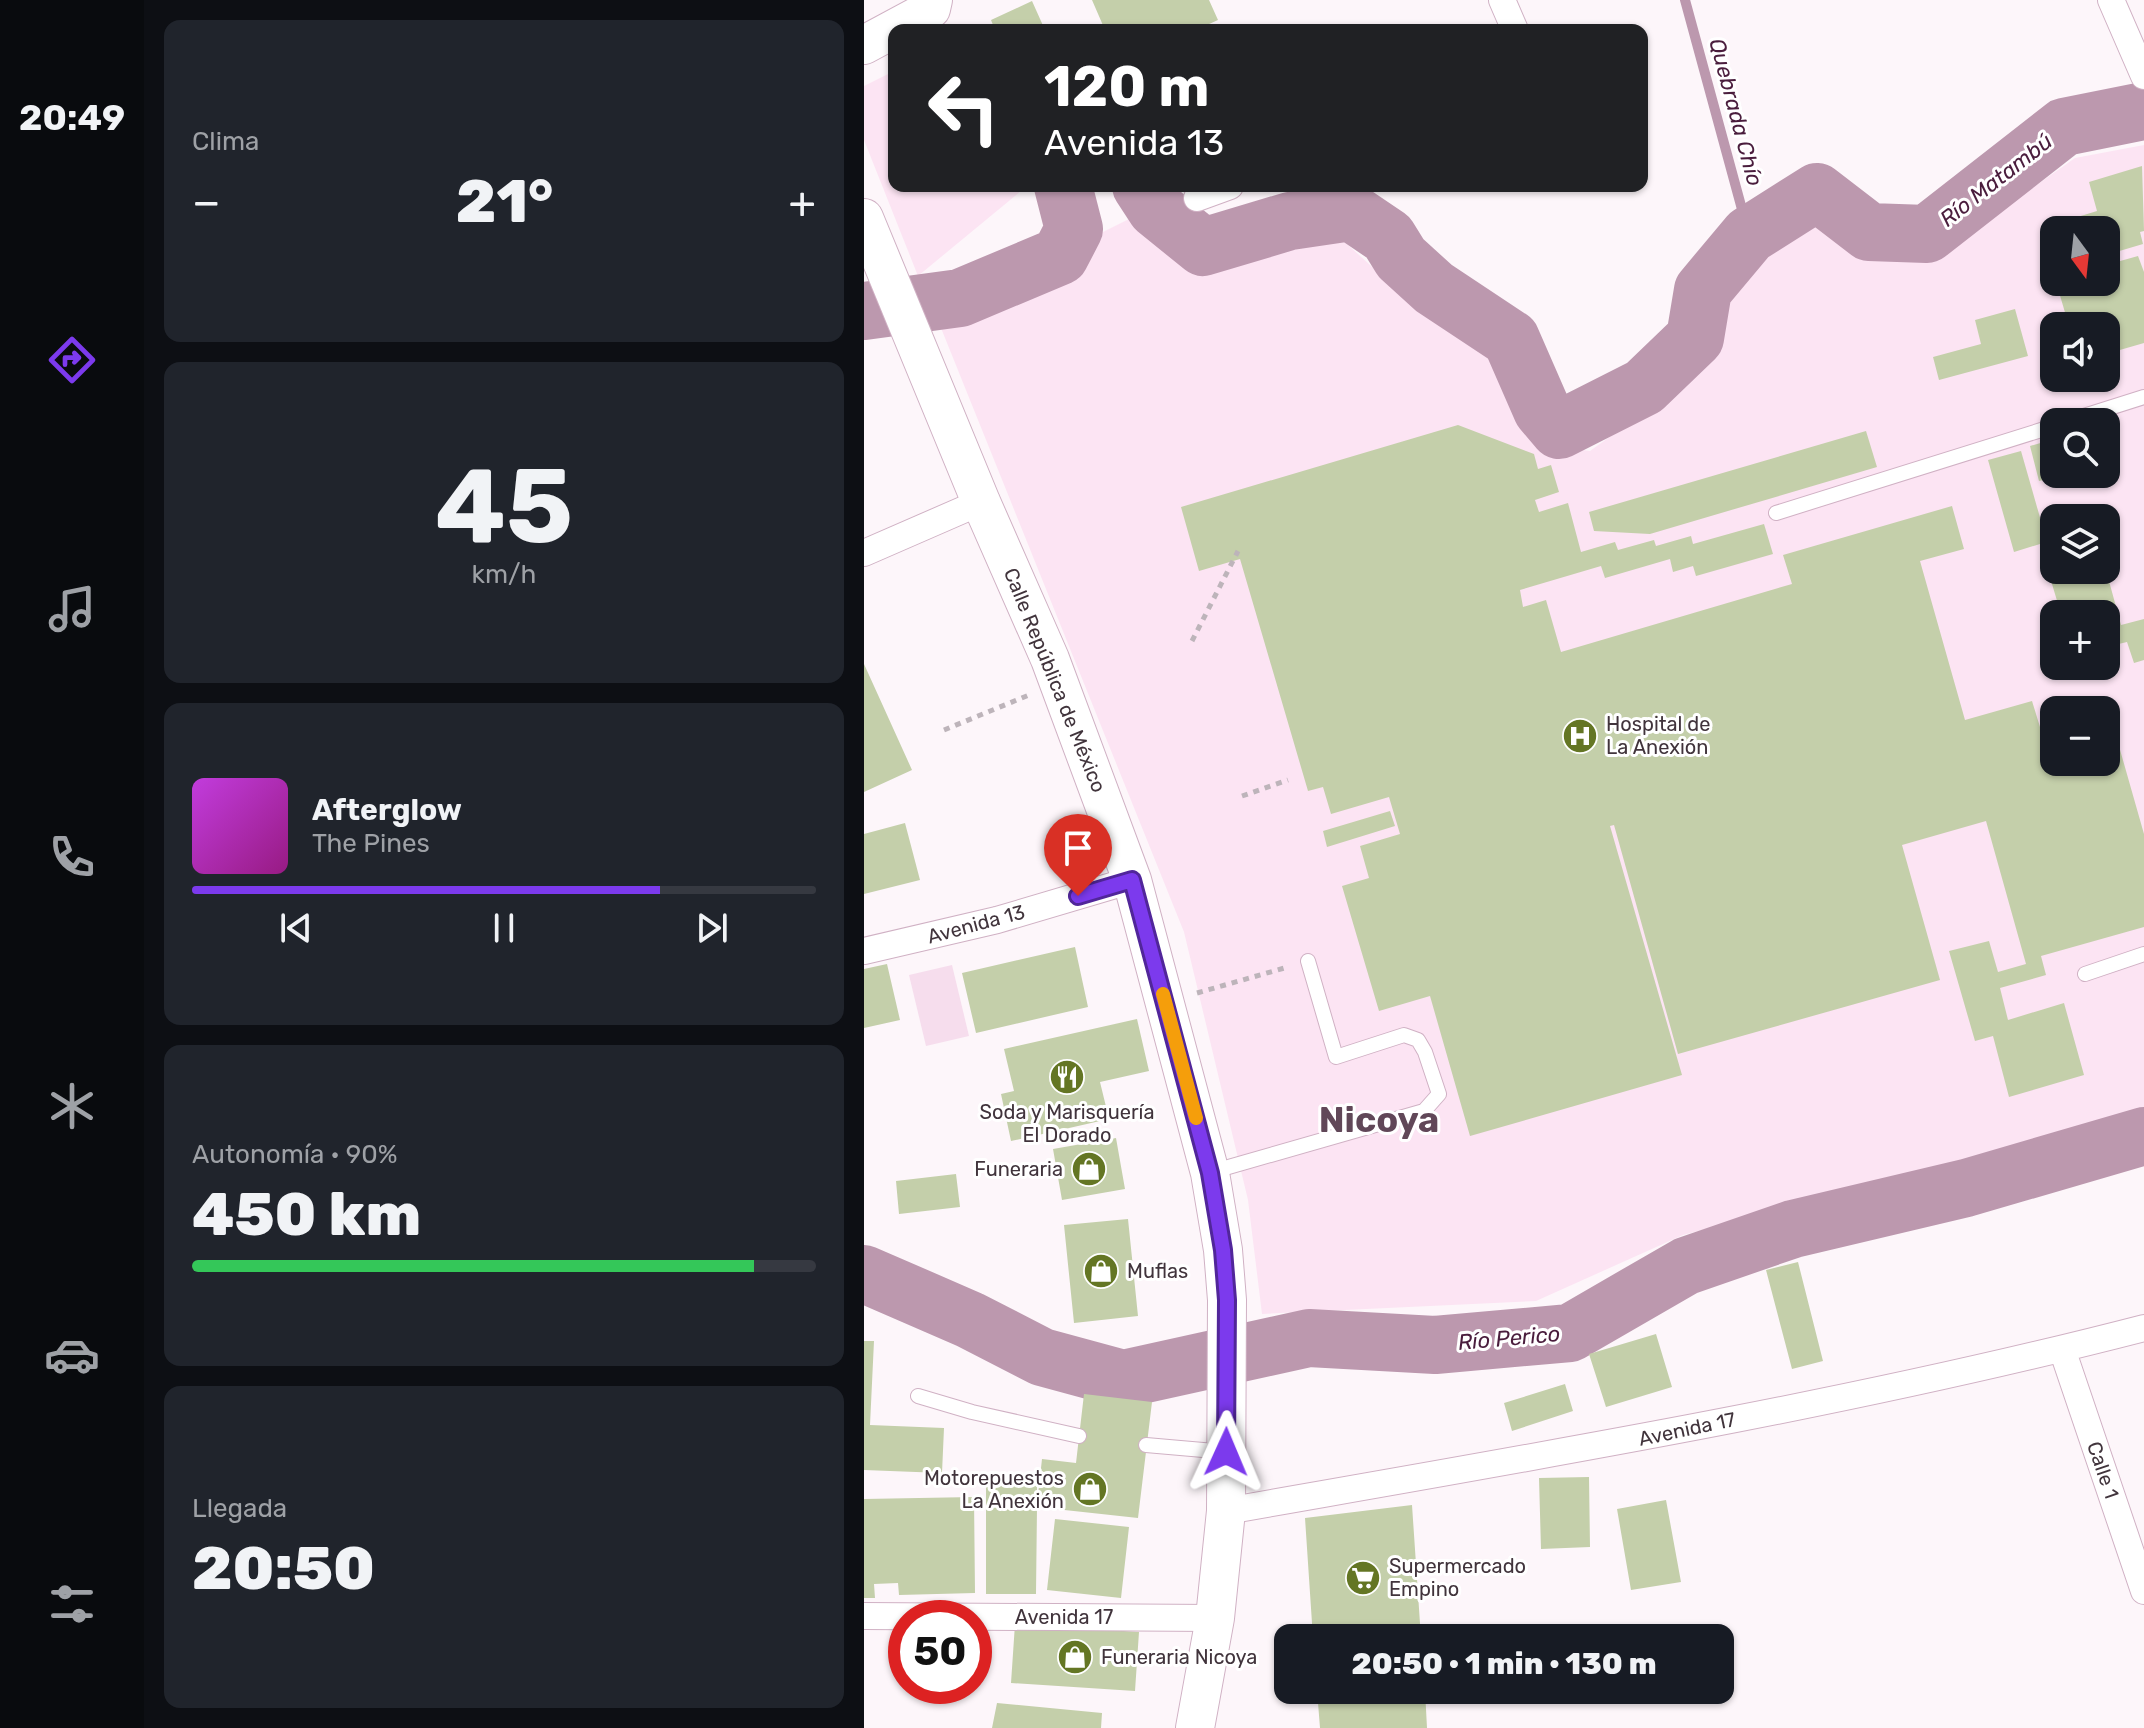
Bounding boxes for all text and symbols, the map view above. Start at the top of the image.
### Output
water label: Quebrada Chío [1703,35,1769,189]
text: 120 m [1044,54,1210,120]
icon: left [912,56,1016,160]
text: 20:49 [19,96,125,139]
text: Avenida 13 [1044,121,1224,164]
text: Clima [192,126,259,157]
water label: Río Matambú [1934,128,2058,232]
text: 21° [456,166,553,237]
text: − [192,176,221,228]
text: + [789,176,816,228]
north arrow [2040,216,2120,296]
map controls [2040,216,2120,776]
button: sound [2040,312,2120,392]
icon: directions [44,332,100,388]
button: search [2040,408,2120,488]
text: 45 [435,445,573,568]
button: layers [2040,504,2120,584]
text: km/h [472,559,536,590]
street label: Calle República de México [999,564,1111,796]
icon: music [44,581,100,637]
button: + [2040,600,2120,680]
button: − [2040,696,2120,776]
place label: Hospital de La Anexión [1606,712,1710,759]
hospital icon: Hospital de La Anexión [1561,717,1599,755]
text: Afterglow [312,792,462,828]
pin [1044,814,1112,896]
icon: arrive [1056,826,1100,870]
text: The Pines [312,828,430,859]
icon: phone [44,829,100,885]
street label: Avenida 13 [925,899,1027,949]
icon: previous [274,906,318,950]
icon: pause [482,906,526,950]
icon: next [690,906,734,950]
restaurant icon: Soda y Marisquería El Dorado [1048,1058,1086,1096]
icon: climate [44,1078,100,1134]
district label: Nicoya [1319,1098,1439,1141]
place label: Soda y Marisquería El Dorado [980,1100,1154,1147]
text: Autonomía · 90% [192,1139,397,1170]
shop icon: Funeraria [1070,1150,1108,1188]
place label: Funeraria [974,1157,1063,1181]
text: 450 km [192,1179,421,1250]
shop icon: Muflas [1082,1252,1120,1290]
place label: Muflas [1127,1259,1188,1283]
water label: Río Perico [1457,1320,1561,1356]
icon: car [44,1327,100,1383]
street label: Avenida 17 [1636,1407,1738,1451]
position arrow [1184,1410,1268,1494]
street label: Calle 1 [2082,1438,2124,1502]
place label: Motorepuestos La Anexión [924,1466,1064,1513]
shop icon: Motorepuestos La Anexión [1071,1470,1109,1508]
text: Llegada [192,1493,287,1524]
text: 20:50 [192,1533,375,1604]
place label: Supermercado Empino [1389,1554,1526,1601]
supermarket icon: Supermercado Empino [1344,1559,1382,1597]
icon: filters [44,1576,100,1632]
speed limit sign: 50 [888,1600,992,1704]
street label: Avenida 17 [1015,1605,1113,1629]
shop icon: Funeraria Nicoya [1056,1638,1094,1676]
place label: Funeraria Nicoya [1101,1645,1257,1669]
text: 20:50 · 1 min · 130 m [1352,1646,1656,1682]

